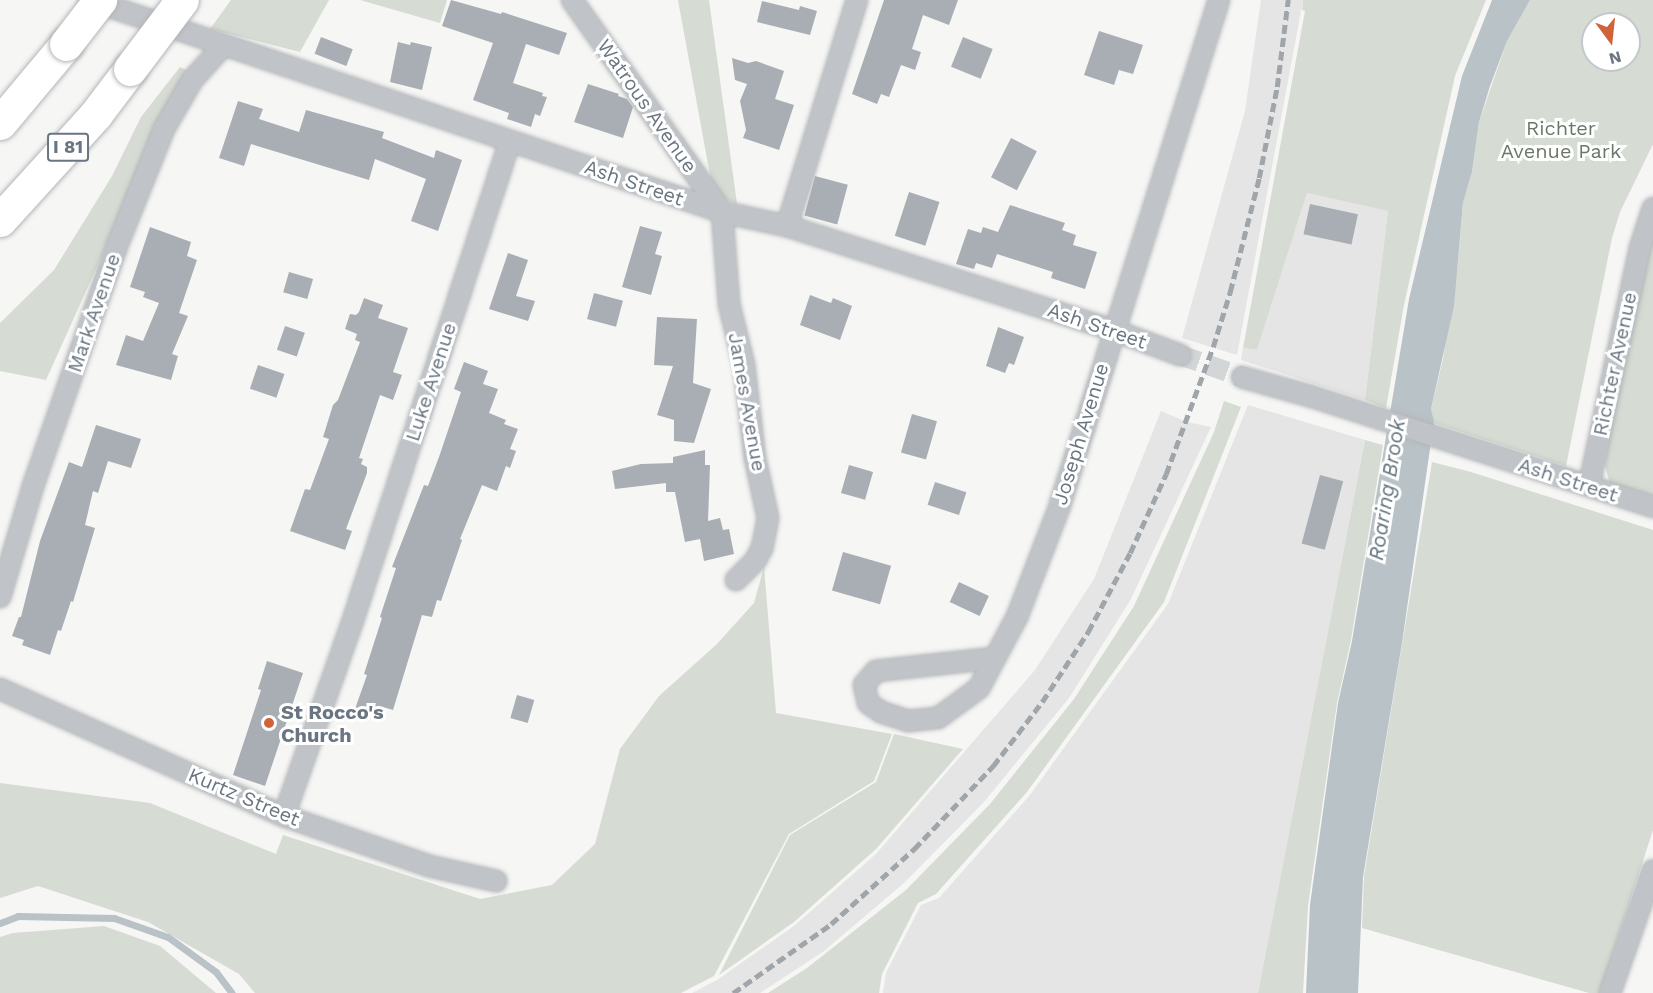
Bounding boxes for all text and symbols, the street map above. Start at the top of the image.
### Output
north arrow [1581,12,1641,72]
street label: Watrous Avenue [592,34,702,178]
text: N [1607,47,1623,69]
park label: Richter Avenue Park [1501,116,1621,163]
road number: I 81 [47,132,89,162]
street label: Ash Street [581,155,687,211]
street label: Mark Avenue [62,250,126,376]
street label: Richter Avenue [1588,289,1642,439]
street label: Ash Street [1044,298,1150,354]
street label: Luke Avenue [400,319,462,445]
street label: James Avenue [723,330,771,474]
street label: Joseph Avenue [1048,360,1114,508]
water label: Roaring Brook [1363,418,1411,562]
street label: Ash Street [1515,453,1621,507]
place label: St Rocco's Church [281,700,384,747]
marker: St Rocco's Church [262,716,276,730]
street label: Kurtz Street [185,763,303,831]

